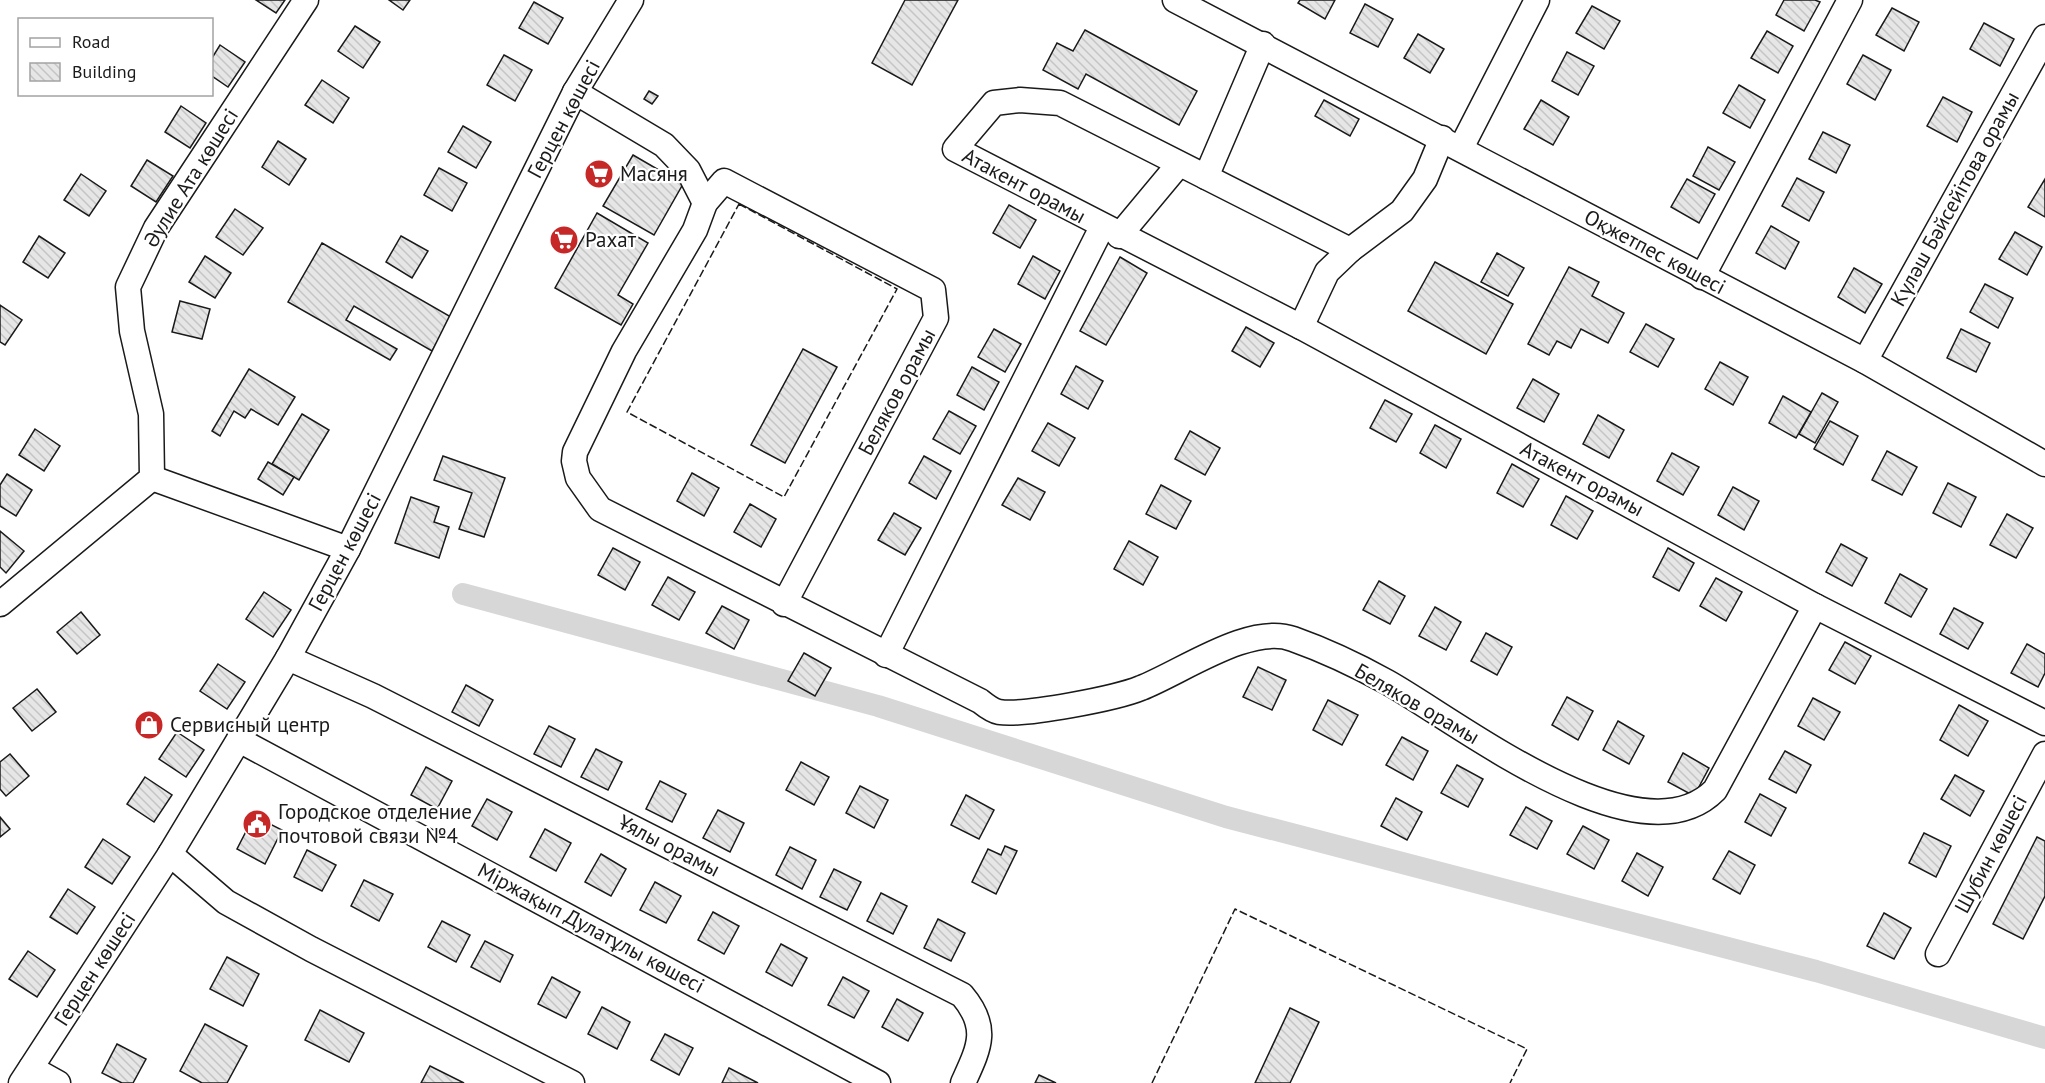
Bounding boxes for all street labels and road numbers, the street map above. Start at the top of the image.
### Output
street label: Герцен көшесі [521,55,606,183]
street label: Күләш Бәйсейітова орамы [1884,87,2025,311]
street label: Әулие Ата көшесі [137,103,244,252]
street label: Атакент орамы [958,142,1091,229]
street label: Оқжетпес көшесі [1580,203,1731,300]
street label: Беляков орамы [852,324,941,460]
street label: Атакент орамы [1516,435,1649,522]
street label: Герцен көшесі [302,488,387,616]
street label: Беляков орамы [1350,657,1485,750]
street label: Шубин көшесі [1948,790,2033,917]
street label: Ұялы орамы [614,808,725,883]
street label: Міржақып Дулатұлы көшесі [473,856,709,999]
street label: Герцен көшесі [48,907,141,1031]

